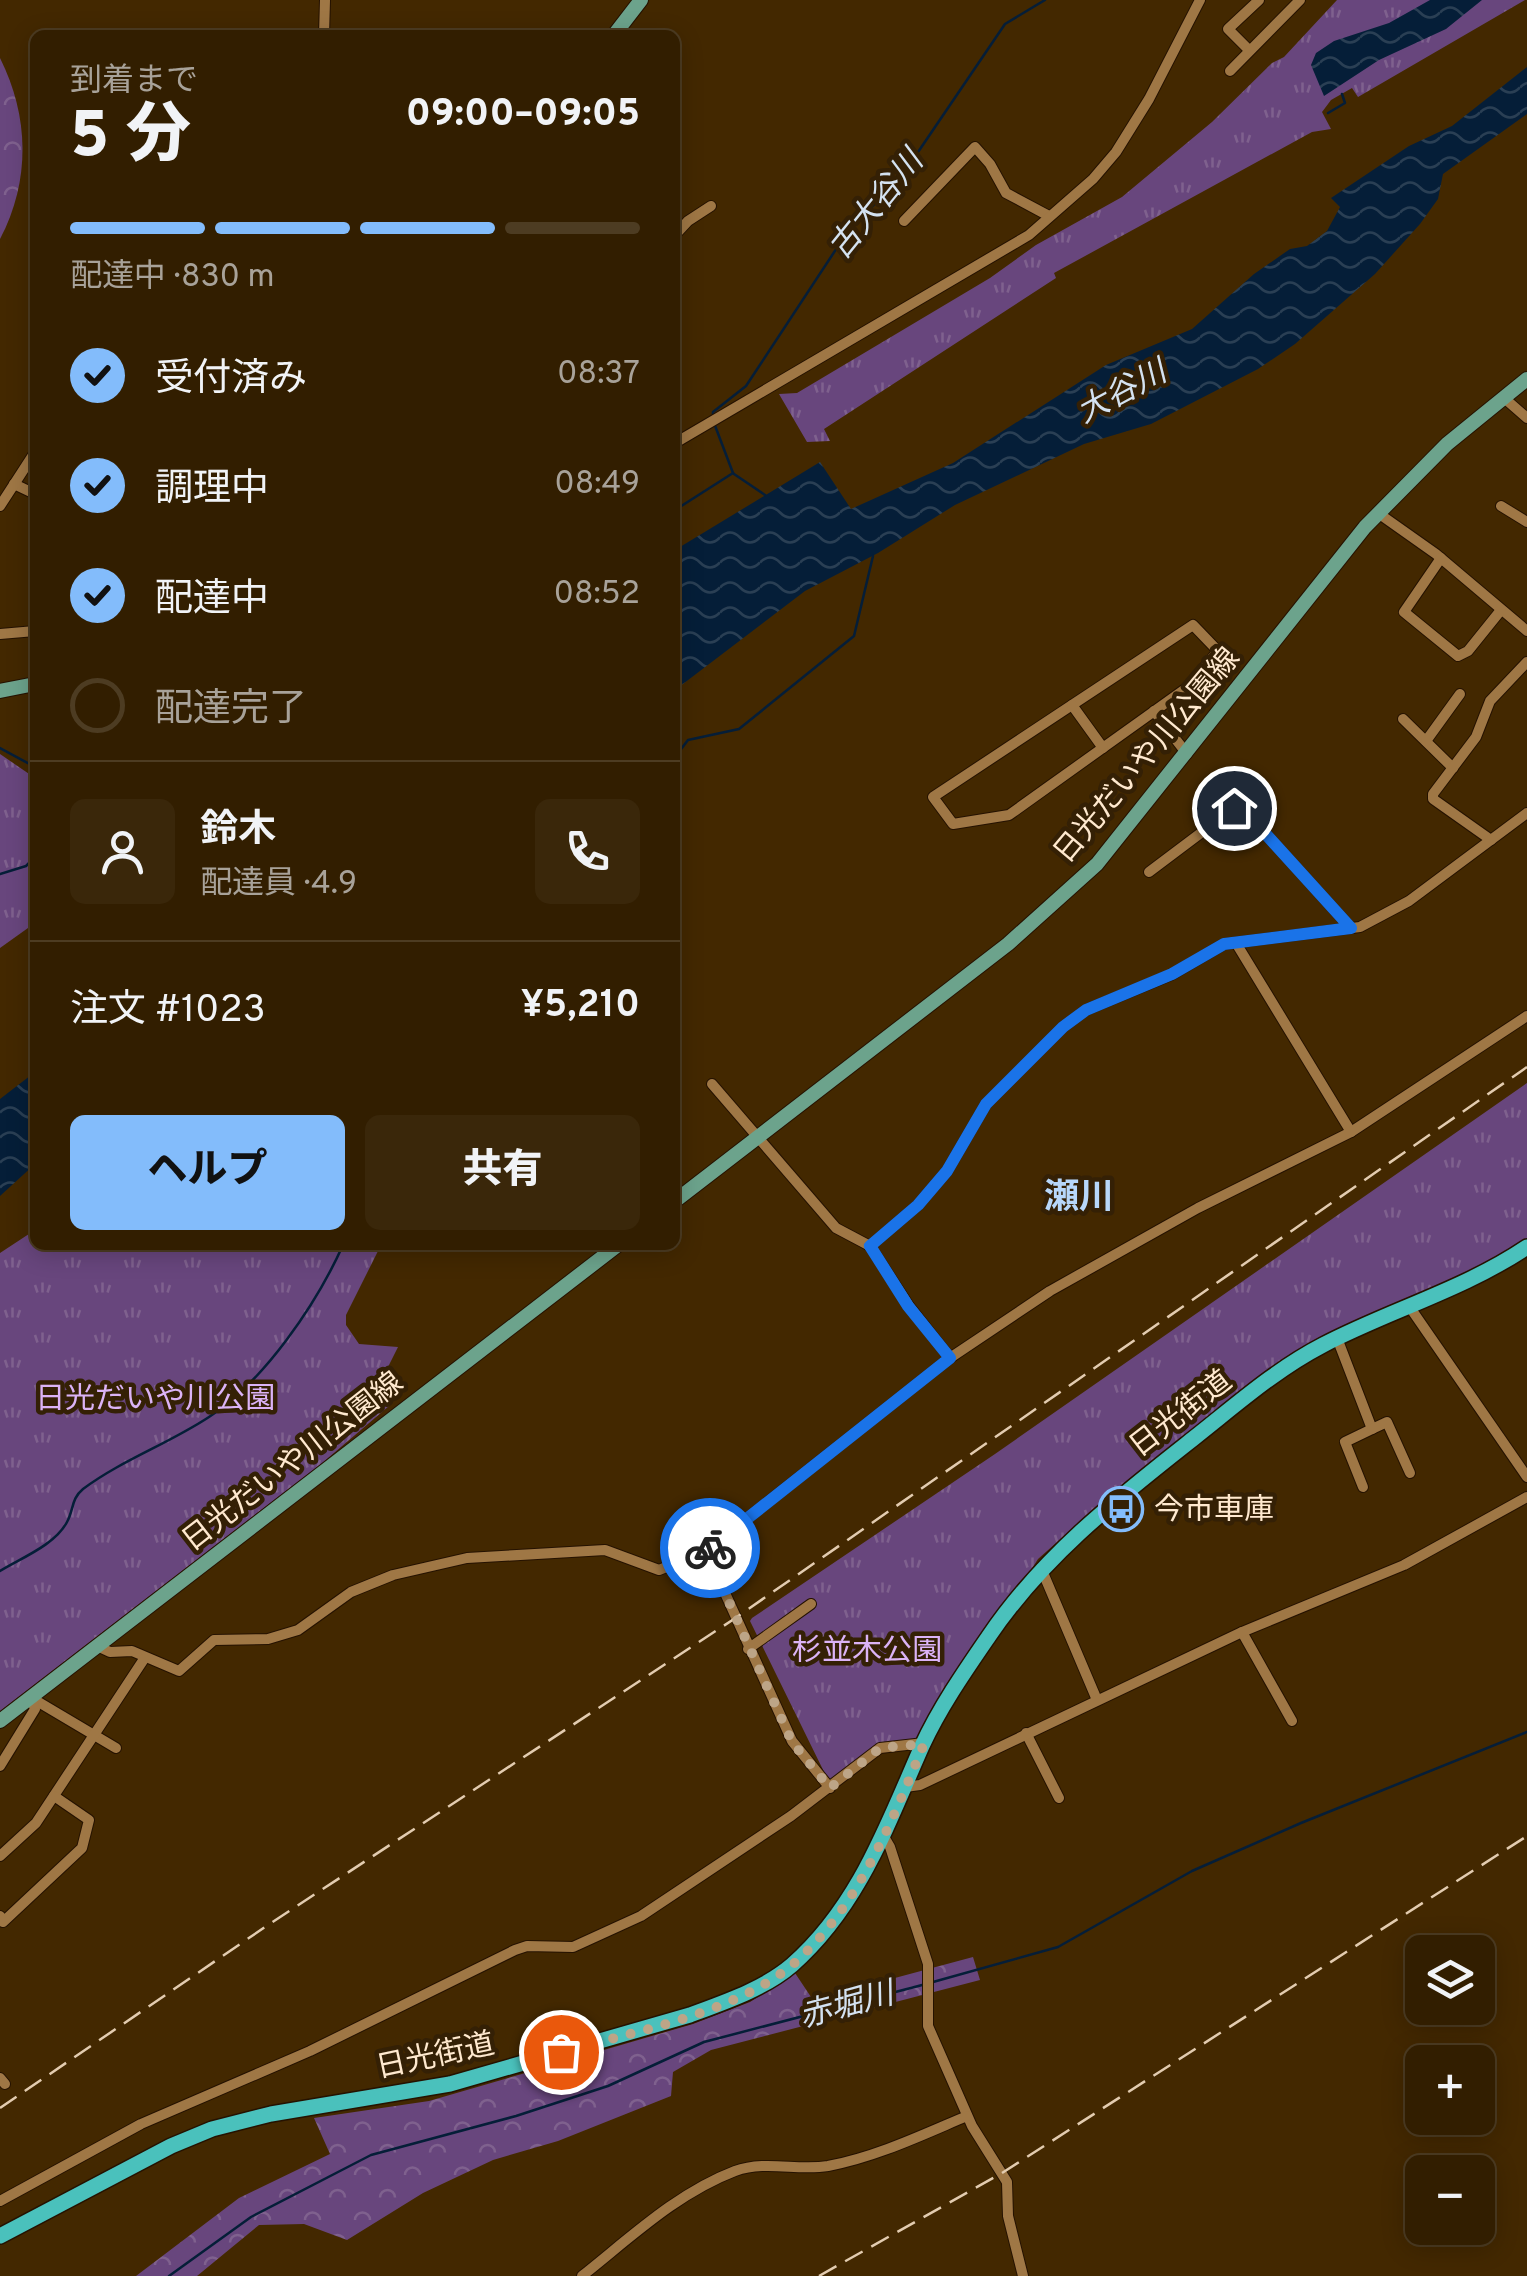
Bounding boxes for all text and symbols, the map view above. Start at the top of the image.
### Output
text: 到着まで [70,62,198,102]
text: 09:00–09:05 [406,91,640,140]
text: 5 分 [70,98,191,180]
water label: 古大谷川 [822,141,935,268]
text: 配達中 · 830 m [70,258,275,298]
icon: check [70,348,125,403]
water label: 大谷川 [1071,352,1177,434]
text: 08:37 [557,355,640,395]
text: 受付済み [155,356,307,405]
icon: check [70,458,125,513]
text: 08:49 [554,465,640,505]
text: 調理中 [155,466,269,515]
icon: check [70,568,125,623]
text: 08:52 [553,575,640,615]
text: 配達中 [155,576,269,625]
street label: 日光だいや川公園線 [1047,641,1249,872]
text: 配達完了 [155,686,307,735]
pin [1192,766,1277,851]
icon: home [1207,781,1262,836]
button: person [70,799,175,904]
button: phone [535,799,640,904]
text: 鈴木 [200,807,276,856]
text: 配達員 · 4.9 [200,865,357,905]
text: ¥5,210 [521,982,640,1031]
text: 注文 #1023 [70,987,266,1036]
button: ヘルプ [70,1115,345,1230]
button: 共有 [365,1115,640,1230]
district label: 瀬川 [1044,1177,1114,1221]
street label: 日光街道 [1123,1363,1240,1466]
street label: 日光だいや川公園線 [176,1365,411,1561]
park label: 日光だいや川公園 [35,1382,275,1419]
bus stop icon: 今市車庫 [1098,1486,1144,1532]
place label: 今市車庫 [1154,1493,1274,1530]
courier [660,1498,760,1598]
icon: bike [683,1521,738,1576]
park label: 杉並木公園 [792,1634,942,1671]
map controls [1405,1935,1495,2245]
button: layers [1405,1935,1495,2025]
water label: 赤堀川 [795,1974,901,2039]
pin [519,2010,604,2095]
icon: bag [534,2025,589,2080]
street label: 日光街道 [373,2027,498,2088]
button: + [1405,2045,1495,2135]
button: − [1405,2155,1495,2245]

